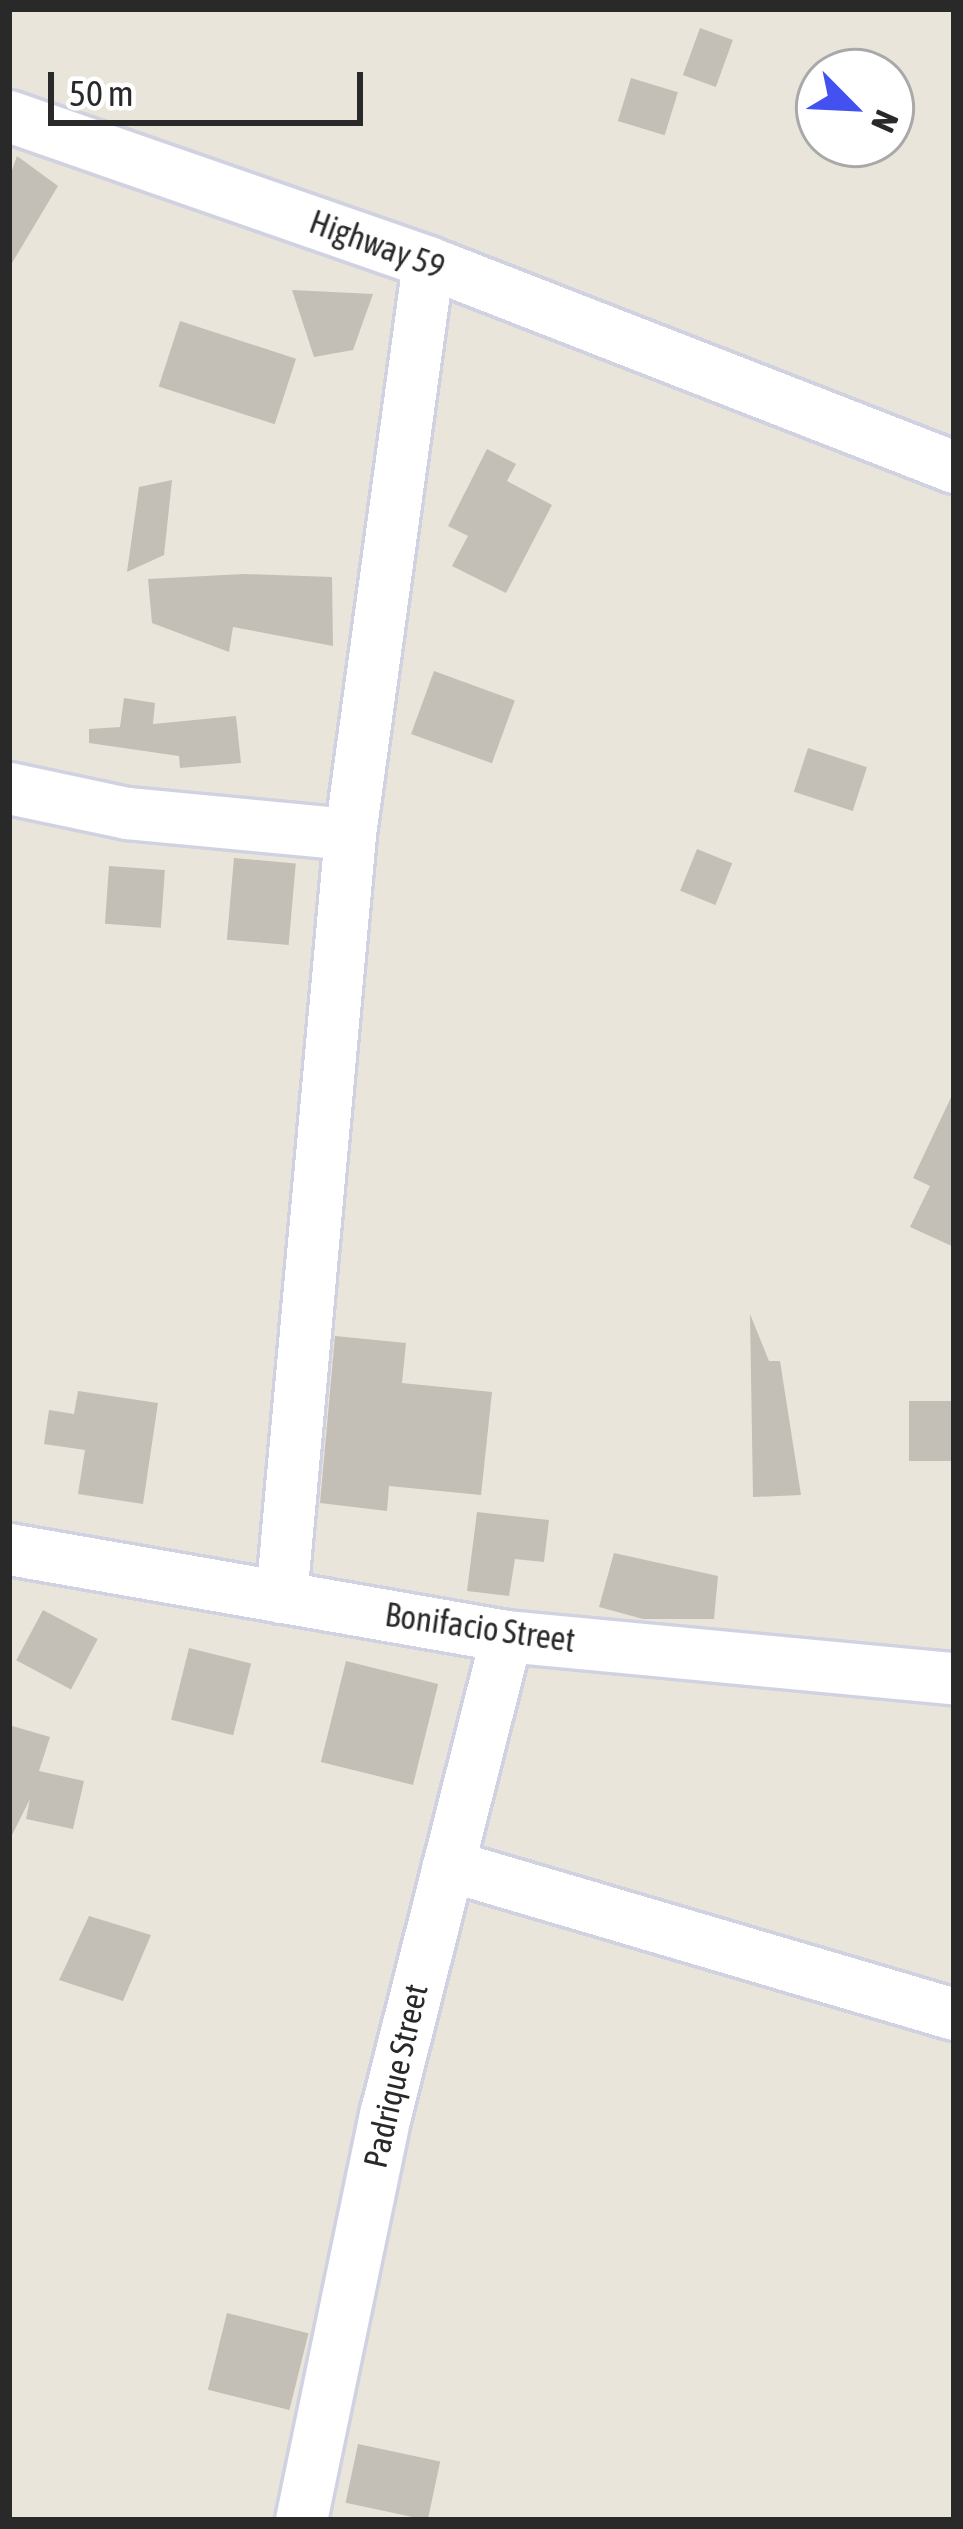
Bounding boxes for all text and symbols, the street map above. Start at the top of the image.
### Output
scale bar [54,48,369,122]
north arrow [795,48,915,168]
text: 50 m [69,72,134,114]
text: N [864,105,906,138]
street label: Highway 59 [304,202,450,288]
street label: Bonifacio Street [382,1595,578,1661]
street label: Padrique Street [356,1980,436,2172]

